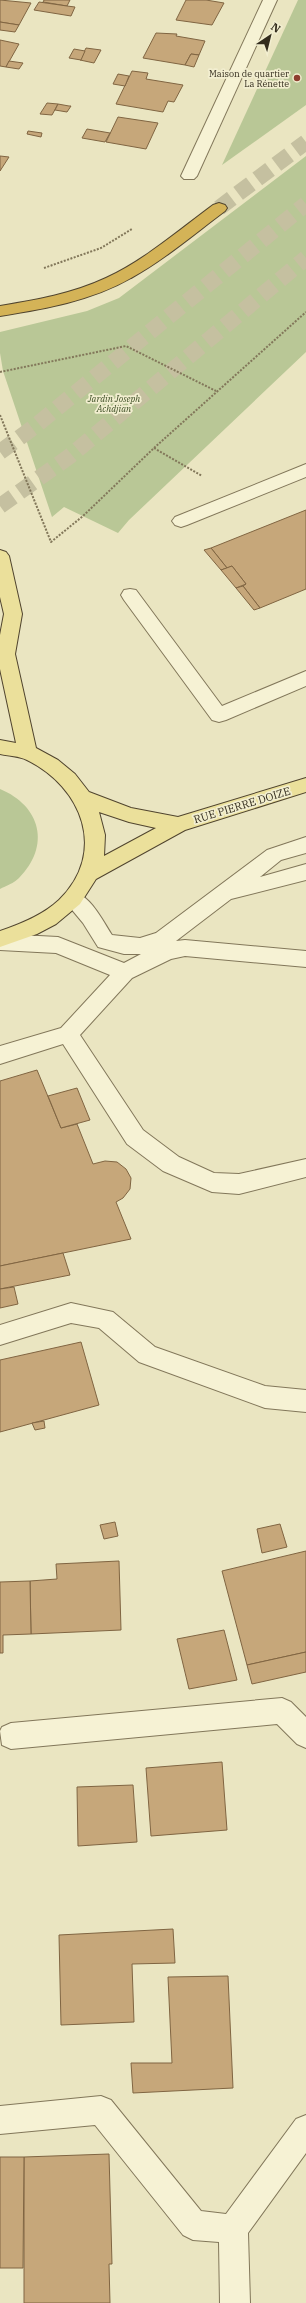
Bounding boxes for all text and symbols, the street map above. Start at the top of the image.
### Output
north arrow [250,16,290,56]
text: N [268,20,284,36]
place label: Maison de quartier La Rénette [209,68,289,89]
marker: Maison de quartier La Rénette [292,73,302,83]
park label: Jardin Joseph Achdjian [87,393,140,414]
street label: RUE PIERRE DOIZE [192,784,292,826]

